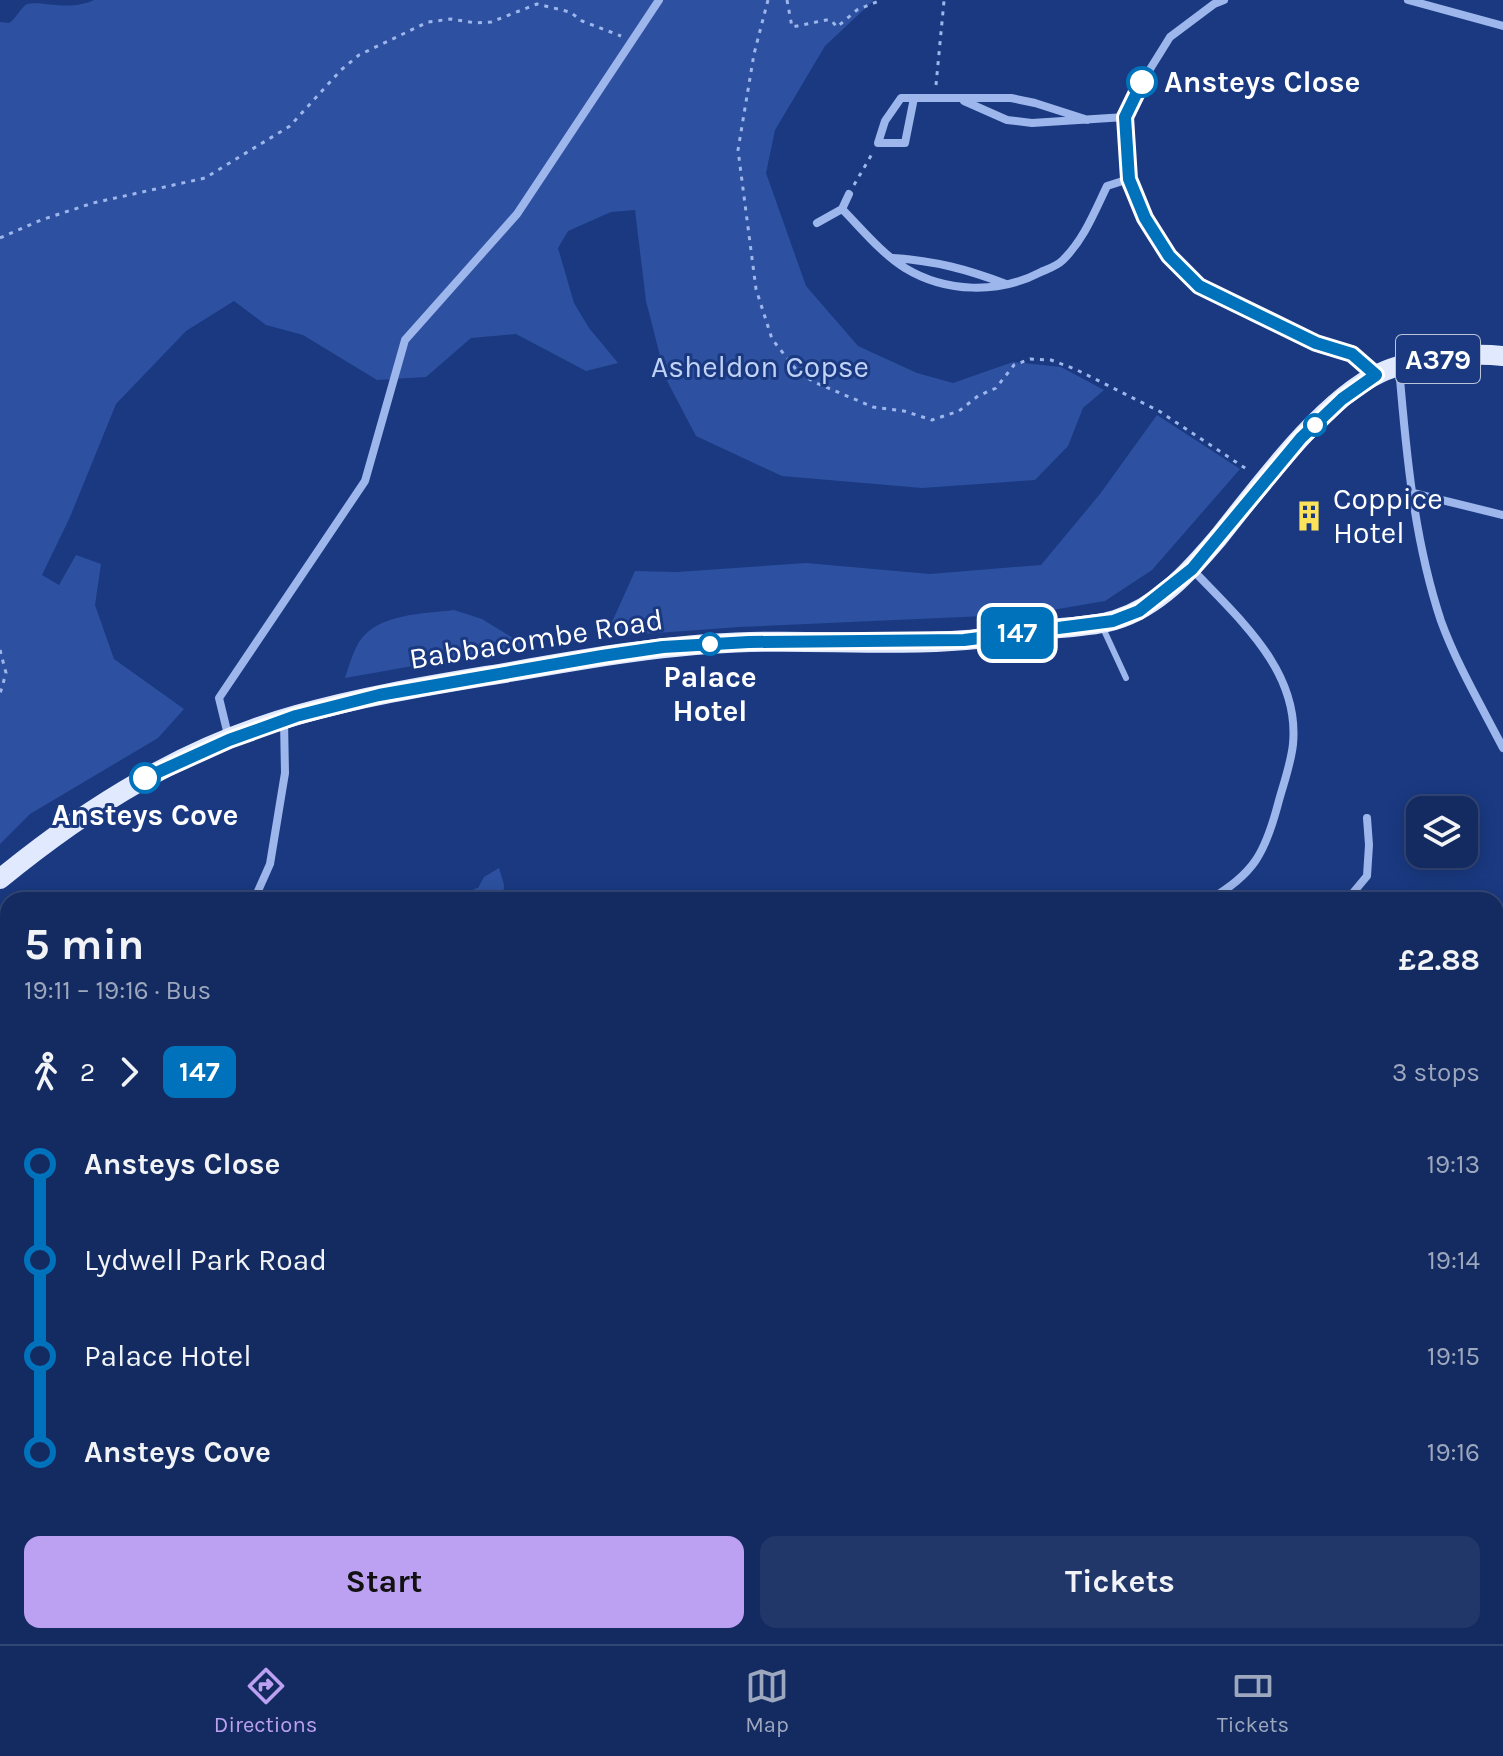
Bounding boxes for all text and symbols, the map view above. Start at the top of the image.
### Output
place label: Ansteys Close [1164,64,1360,100]
marker: Ansteys Close [1127,67,1157,97]
road number: A379 [1396,335,1480,383]
park label: Asheldon Copse [651,349,869,385]
unlabelled marker [1304,414,1326,436]
place label: Coppice Hotel [1333,481,1443,551]
building icon: Coppice Hotel [1292,499,1326,533]
street label: Babbacombe Road [406,601,666,677]
line badge: 147 [971,607,1063,659]
text: 147 [997,616,1037,649]
marker: Palace Hotel [699,633,721,655]
place label: Palace Hotel [663,659,757,729]
marker: Ansteys Cove [130,763,160,793]
map controls [1406,796,1478,868]
button: layers [1406,796,1478,868]
place label: Ansteys Cove [52,797,239,833]
text: 5 min [24,919,144,970]
text: £2.88 [1399,942,1480,978]
text: 19:11 – 19:16 · Bus [24,975,211,1006]
icon: walk [24,1050,68,1094]
icon: forward [107,1050,151,1094]
text: 147 [179,1055,220,1088]
text: 2 [80,1057,95,1088]
text: 3 stops [1392,1057,1480,1088]
text: Ansteys Close [84,1146,280,1182]
text: 19:13 [1426,1149,1480,1180]
text: Lydwell Park Road [84,1242,327,1278]
text: 19:14 [1427,1245,1480,1276]
text: Palace Hotel [84,1338,252,1374]
text: 19:15 [1427,1341,1480,1372]
text: Ansteys Cove [84,1434,271,1470]
text: 19:16 [1427,1437,1480,1468]
button: Start [24,1536,744,1628]
button: Tickets [760,1536,1480,1628]
tab: Directions [214,1664,317,1738]
tab: Map [745,1664,789,1738]
tab: Tickets [1217,1664,1289,1738]

